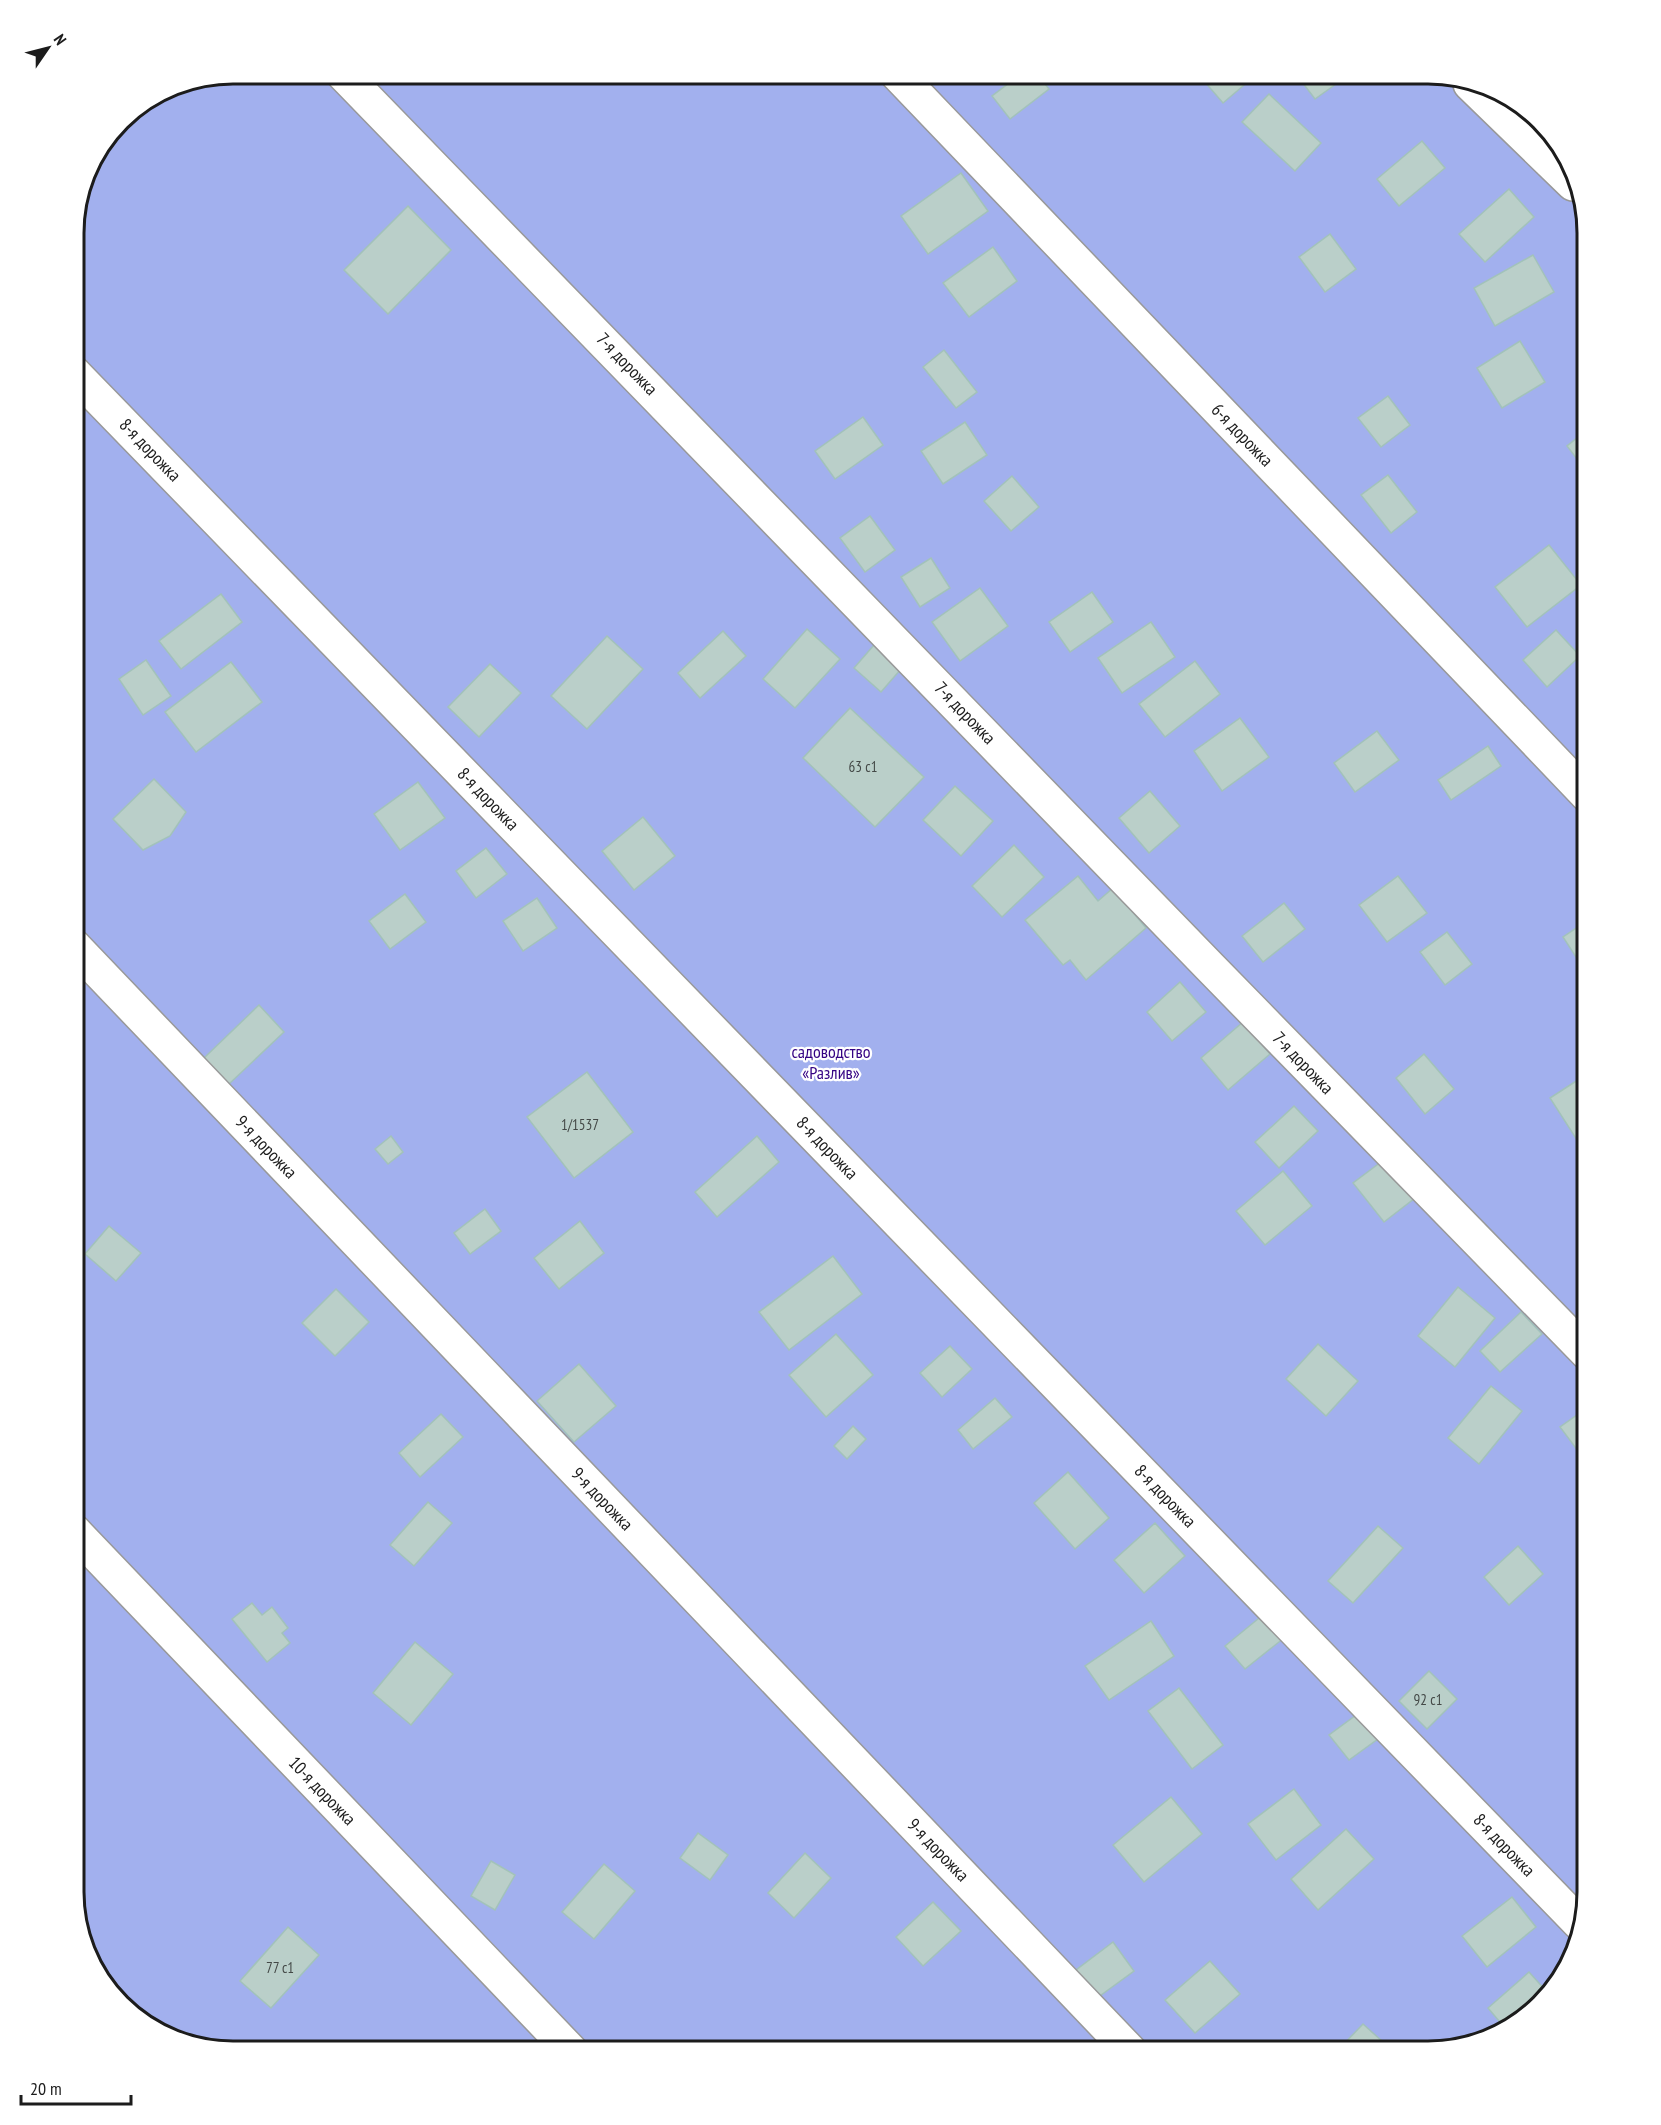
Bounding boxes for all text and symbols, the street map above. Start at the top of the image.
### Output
north arrow [18,18,78,78]
text: N [50,30,71,49]
street label: 7-я дорожка [592,328,663,400]
street label: 6-я дорожка [1207,398,1278,471]
street label: 8-я дорожка [115,413,186,486]
street label: 7-я дорожка [930,677,1001,749]
house number: 63 с1 [849,757,877,776]
street label: 8-я дорожка [453,762,524,835]
street label: 7-я дорожка [1268,1027,1339,1099]
park label: садоводство «Разлив» [791,1040,871,1084]
street label: 9-я дорожка [231,1110,302,1183]
street label: 8-я дорожка [792,1111,863,1184]
house number: 1/1537 [561,1115,599,1134]
street label: 8-я дорожка [1130,1459,1201,1532]
street label: 9-я дорожка [567,1462,638,1535]
house number: 92 с1 [1414,1690,1442,1709]
street label: 10-я дорожка [284,1751,361,1830]
street label: 8-я дорожка [1469,1808,1540,1881]
street label: 9-я дорожка [903,1813,974,1886]
house number: 77 с1 [266,1958,294,1977]
scale bar [21,2068,130,2106]
text: 20 m [30,2077,62,2100]

